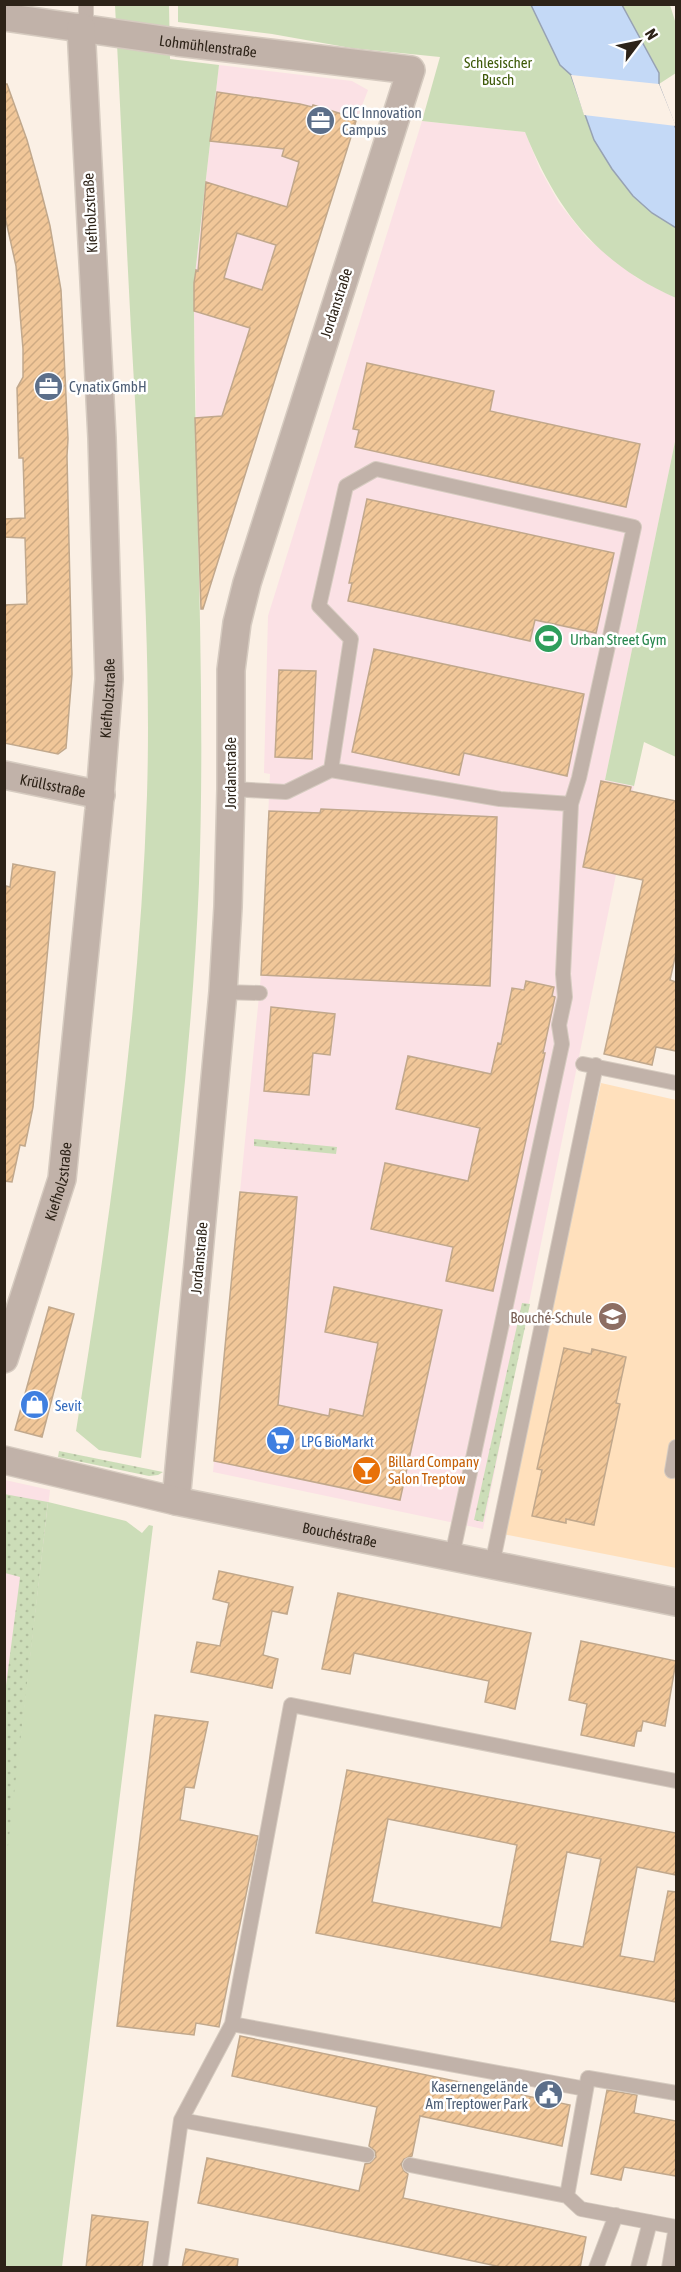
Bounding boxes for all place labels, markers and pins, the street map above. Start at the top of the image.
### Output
place label: CIC Innovation Campus [342,104,422,138]
office icon: CIC Innovation Campus [305,105,337,137]
office icon: Cynatix GmbH [32,370,64,402]
place label: Cynatix GmbH [69,378,147,395]
sports icon: Urban Street Gym [533,623,565,655]
place label: Urban Street Gym [570,631,667,648]
school or university icon: Bouché-Schule [597,1301,629,1333]
place label: Bouché-Schule [510,1309,592,1326]
shop icon: Sevit [18,1389,50,1421]
place label: Sevit [55,1397,82,1414]
supermarket icon: LPG BioMarkt [264,1425,296,1457]
place label: LPG BioMarkt [301,1433,374,1450]
place label: Billard Company Salon Treptow [388,1453,479,1487]
bar icon: Billard Company Salon Treptow [351,1454,383,1486]
place label: Kasernengelände Am Treptower Park [426,2078,528,2112]
public building icon: Kasernengelände Am Treptower Park [533,2079,565,2111]

